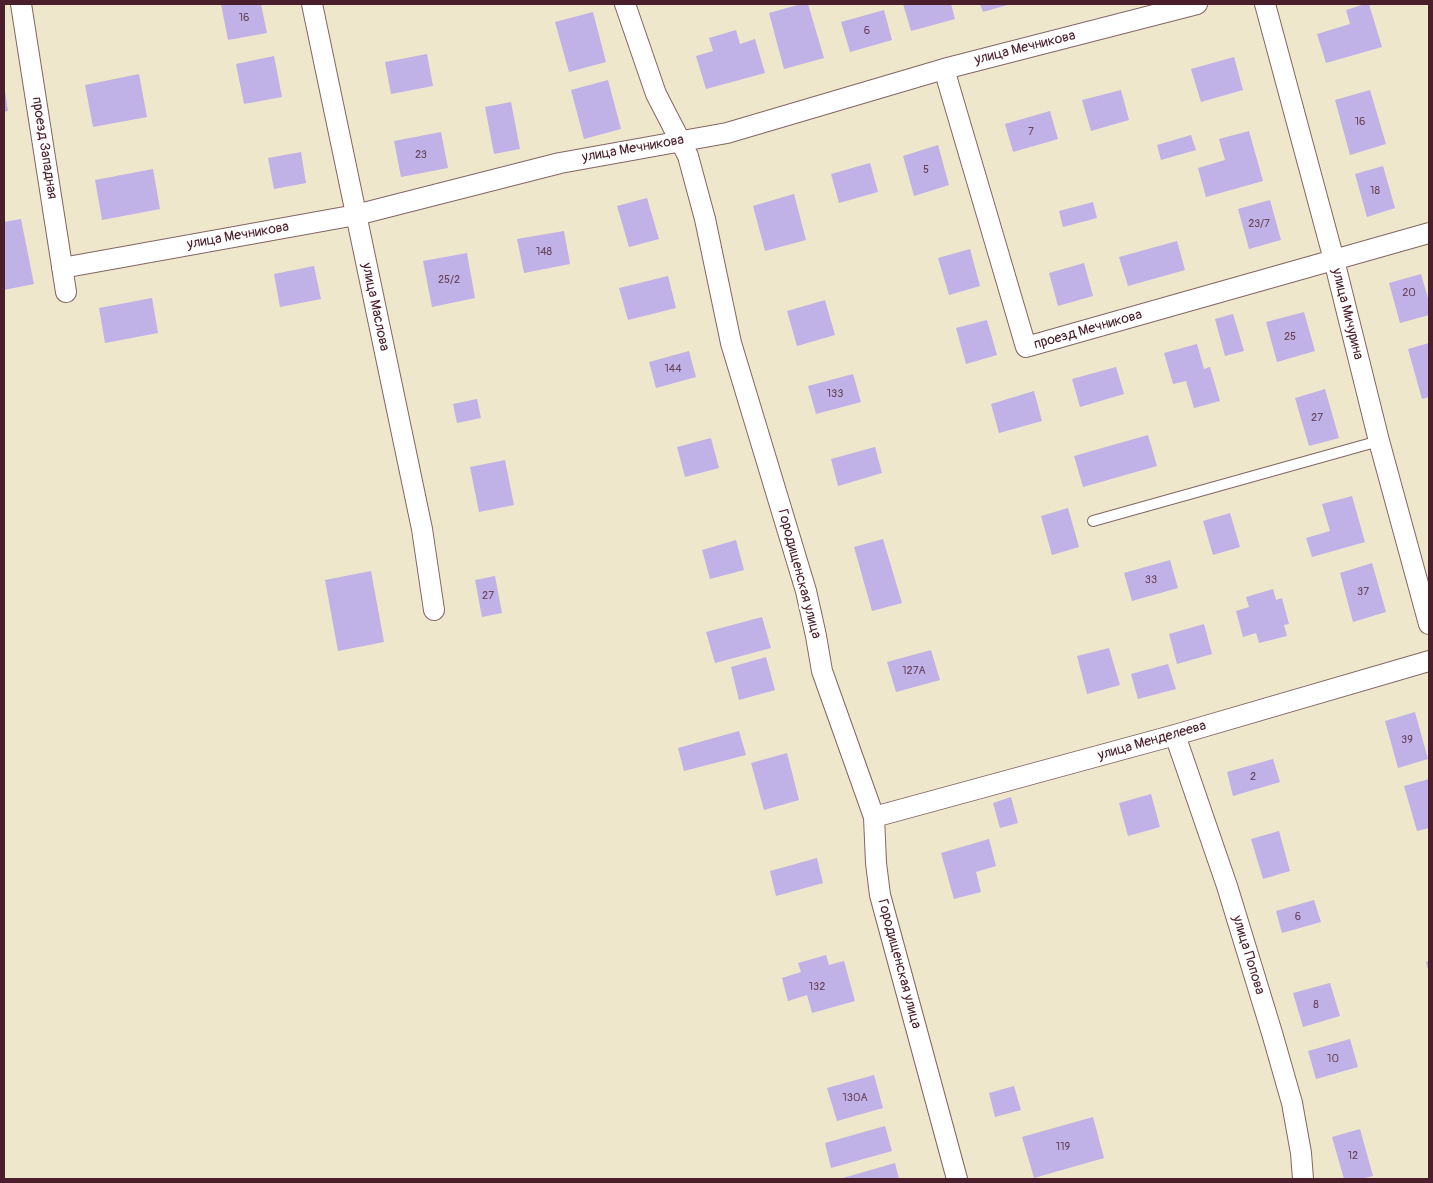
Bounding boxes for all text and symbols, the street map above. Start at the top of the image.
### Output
house number: 16 [239,11,249,25]
house number: 6 [864,24,870,38]
street label: улица Мечникова [973,27,1077,69]
street label: проезд Западная [28,96,60,200]
house number: 16 [1355,115,1365,129]
house number: 7 [1028,125,1034,139]
street label: улица Мечникова [581,132,685,166]
house number: 23 [415,148,427,162]
house number: 5 [923,163,929,177]
house number: 18 [1370,184,1380,198]
house number: 23/7 [1248,217,1270,231]
street label: улица Мечникова [186,219,290,253]
house number: 148 [536,245,552,259]
street label: улица Маслова [357,261,393,353]
street label: улица Мичурина [1328,267,1366,361]
house number: 25/2 [438,273,460,287]
house number: 20 [1402,286,1416,300]
street label: проезд Мечникова [1032,307,1144,353]
house number: 25 [1284,330,1296,344]
house number: 144 [664,362,682,376]
house number: 133 [827,387,843,401]
house number: 27 [1311,411,1323,425]
street label: Городищенская улица [774,507,824,641]
house number: 33 [1145,573,1157,587]
house number: 37 [1357,585,1369,599]
house number: 27 [482,589,494,603]
house number: 127А [902,664,926,678]
street label: улица Менделеева [1096,718,1208,764]
house number: 39 [1401,733,1413,747]
house number: 2 [1250,770,1256,784]
street label: Городищенская улица [874,897,924,1031]
house number: 6 [1295,910,1301,924]
street label: улица Попова [1228,913,1268,997]
house number: 132 [809,980,825,994]
house number: 8 [1313,998,1319,1012]
house number: 10 [1327,1052,1339,1066]
house number: 130А [842,1091,868,1105]
house number: 119 [1056,1140,1070,1154]
house number: 12 [1348,1149,1358,1163]

